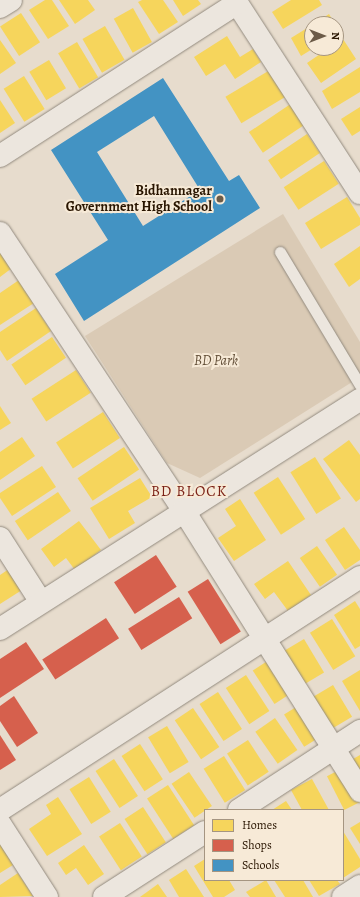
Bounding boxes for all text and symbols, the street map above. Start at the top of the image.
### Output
north arrow [304,16,344,56]
text: N [328,32,343,40]
place label: Bidhannagar Government High School [66,183,212,216]
marker: Bidhannagar Government High School [215,194,225,204]
park label: BD Park [194,353,238,369]
district label: BD BLOCK [151,483,227,501]
legend [204,809,344,881]
text: Homes [242,817,277,833]
text: Shops [242,837,272,853]
text: Schools [242,857,279,873]

